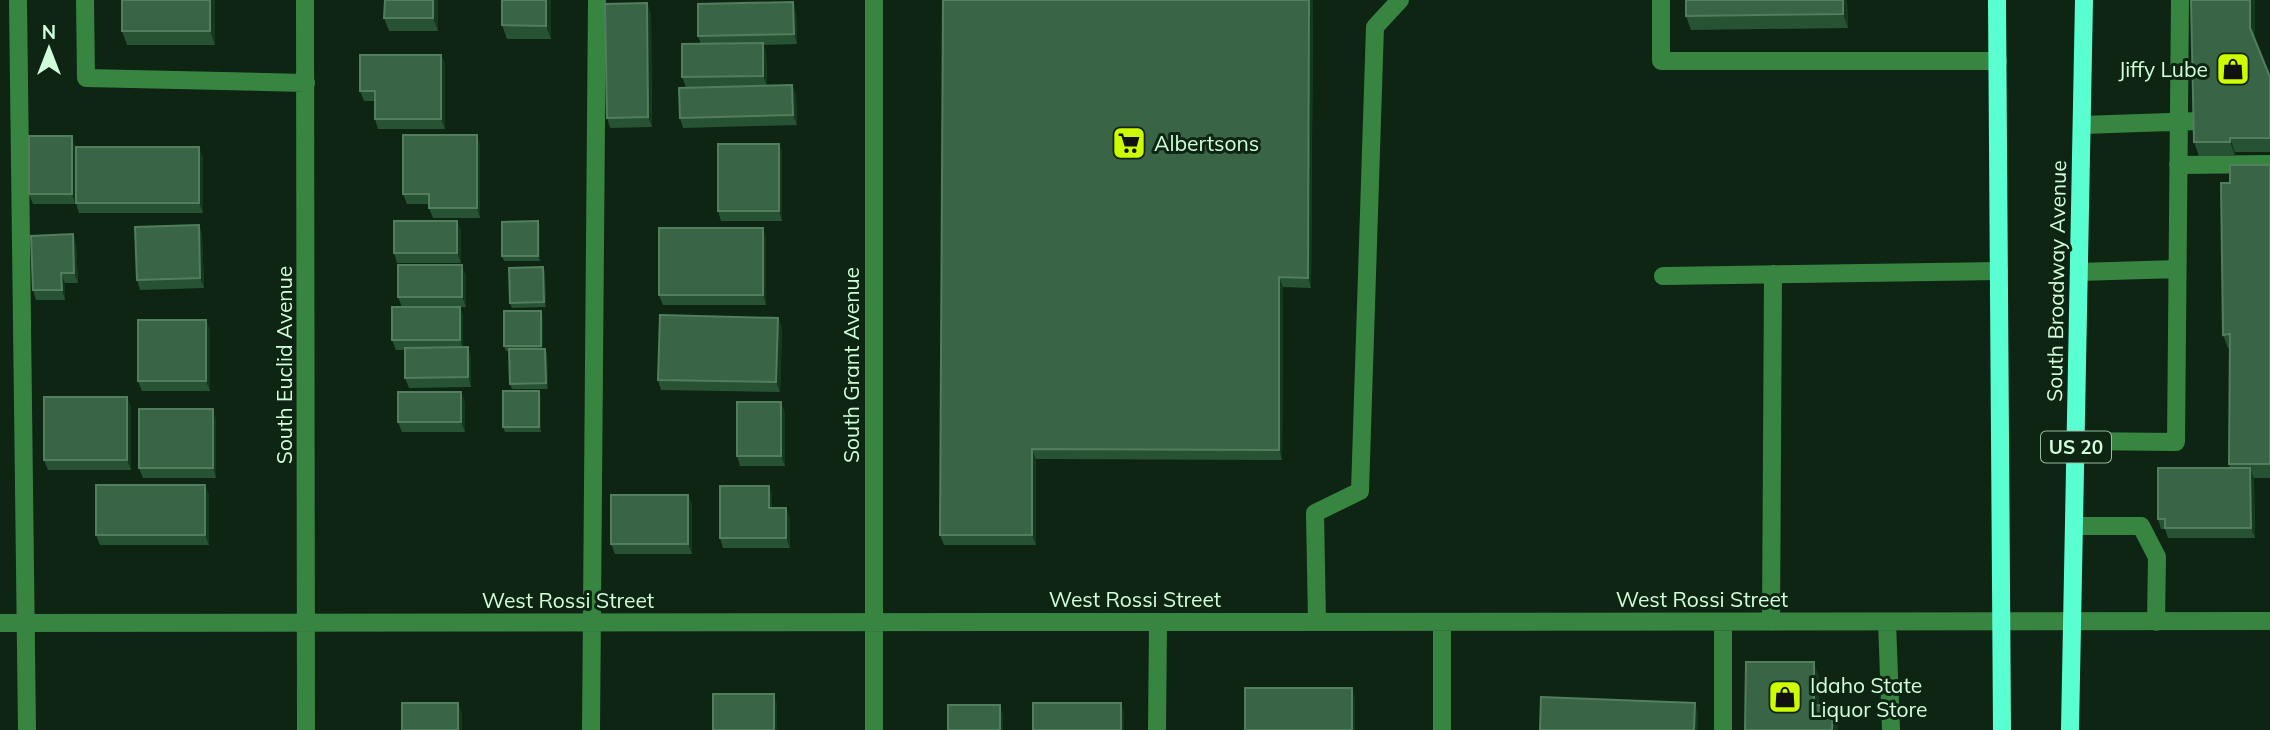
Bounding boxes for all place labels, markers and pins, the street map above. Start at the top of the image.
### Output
shop icon: Jiffy Lube [2214,50,2252,88]
place label: Jiffy Lube [2118,56,2208,82]
supermarket icon: Albertsons [1110,124,1148,162]
place label: Albertsons [1154,130,1259,156]
place label: Idaho State Liquor Store [1810,672,1927,722]
shop icon: Idaho State Liquor Store [1766,678,1804,716]

